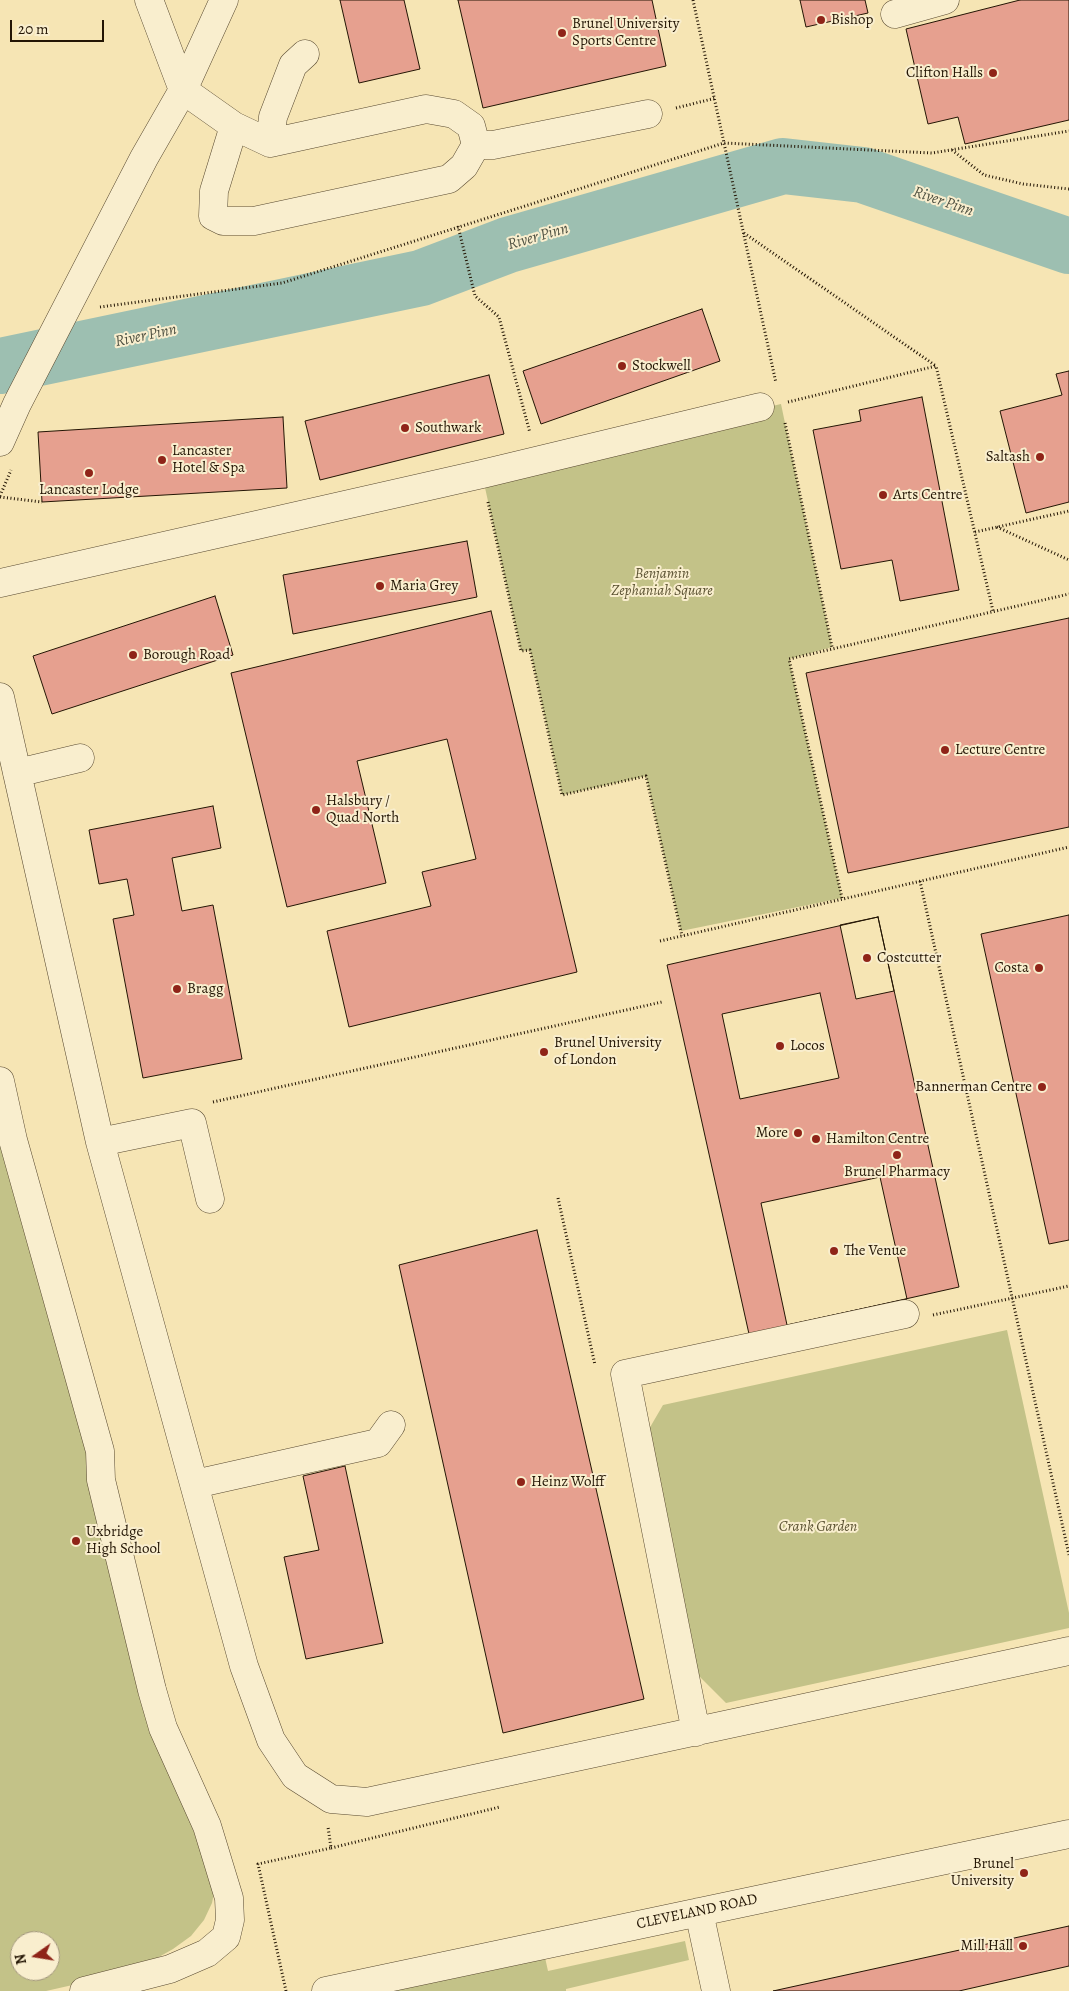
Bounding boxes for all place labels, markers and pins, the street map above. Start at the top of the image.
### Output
place label: Bishop [831,11,873,29]
marker: Bishop [815,14,827,26]
place label: Brunel University Sports Centre [572,15,679,50]
marker: Brunel University Sports Centre [556,27,568,39]
place label: Clifton Halls [906,64,983,82]
marker: Clifton Halls [987,67,999,79]
place label: Stockwell [632,357,691,375]
marker: Stockwell [616,360,628,372]
place label: Southwark [415,419,481,437]
marker: Southwark [399,422,411,434]
place label: Lancaster Hotel & Spa [172,442,245,477]
place label: Saltash [986,448,1030,466]
marker: Saltash [1034,451,1046,463]
marker: Lancaster Hotel & Spa [156,454,168,466]
marker: Lancaster Lodge [83,467,95,479]
place label: Lancaster Lodge [39,481,139,499]
place label: Arts Centre [893,486,962,504]
marker: Arts Centre [877,489,889,501]
place label: Maria Grey [390,577,458,595]
marker: Maria Grey [374,580,386,592]
place label: Borough Road [143,646,230,664]
marker: Borough Road [127,649,139,661]
place label: Lecture Centre [955,741,1045,759]
marker: Lecture Centre [939,744,951,756]
place label: Halsbury / Quad North [326,792,399,827]
marker: Halsbury / Quad North [310,804,322,816]
place label: Costcutter [877,949,941,967]
marker: Costcutter [861,952,873,964]
place label: Costa [994,959,1029,977]
marker: Costa [1033,962,1045,974]
place label: Bragg [187,980,223,998]
marker: Bragg [171,983,183,995]
place label: Brunel University of London [554,1034,661,1069]
place label: Locos [790,1037,825,1055]
marker: Locos [774,1040,786,1052]
marker: Brunel University of London [538,1046,550,1058]
place label: Bannerman Centre [915,1078,1032,1096]
marker: Bannerman Centre [1036,1081,1048,1093]
place label: More [756,1124,788,1142]
marker: More [792,1127,804,1139]
place label: Hamilton Centre [826,1130,929,1148]
marker: Hamilton Centre [810,1133,822,1145]
marker: Brunel Pharmacy [891,1149,903,1161]
place label: Brunel Pharmacy [844,1163,950,1181]
place label: The Venue [844,1242,906,1260]
marker: The Venue [828,1245,840,1257]
place label: Heinz Wolff [531,1473,604,1491]
marker: Heinz Wolff [515,1476,527,1488]
place label: Uxbridge High School [86,1523,161,1558]
marker: Uxbridge High School [70,1535,82,1547]
place label: Brunel University [951,1855,1014,1890]
marker: Brunel University [1018,1867,1030,1879]
place label: Mill Hall [961,1937,1013,1955]
marker: Mill Hall [1017,1940,1029,1952]

